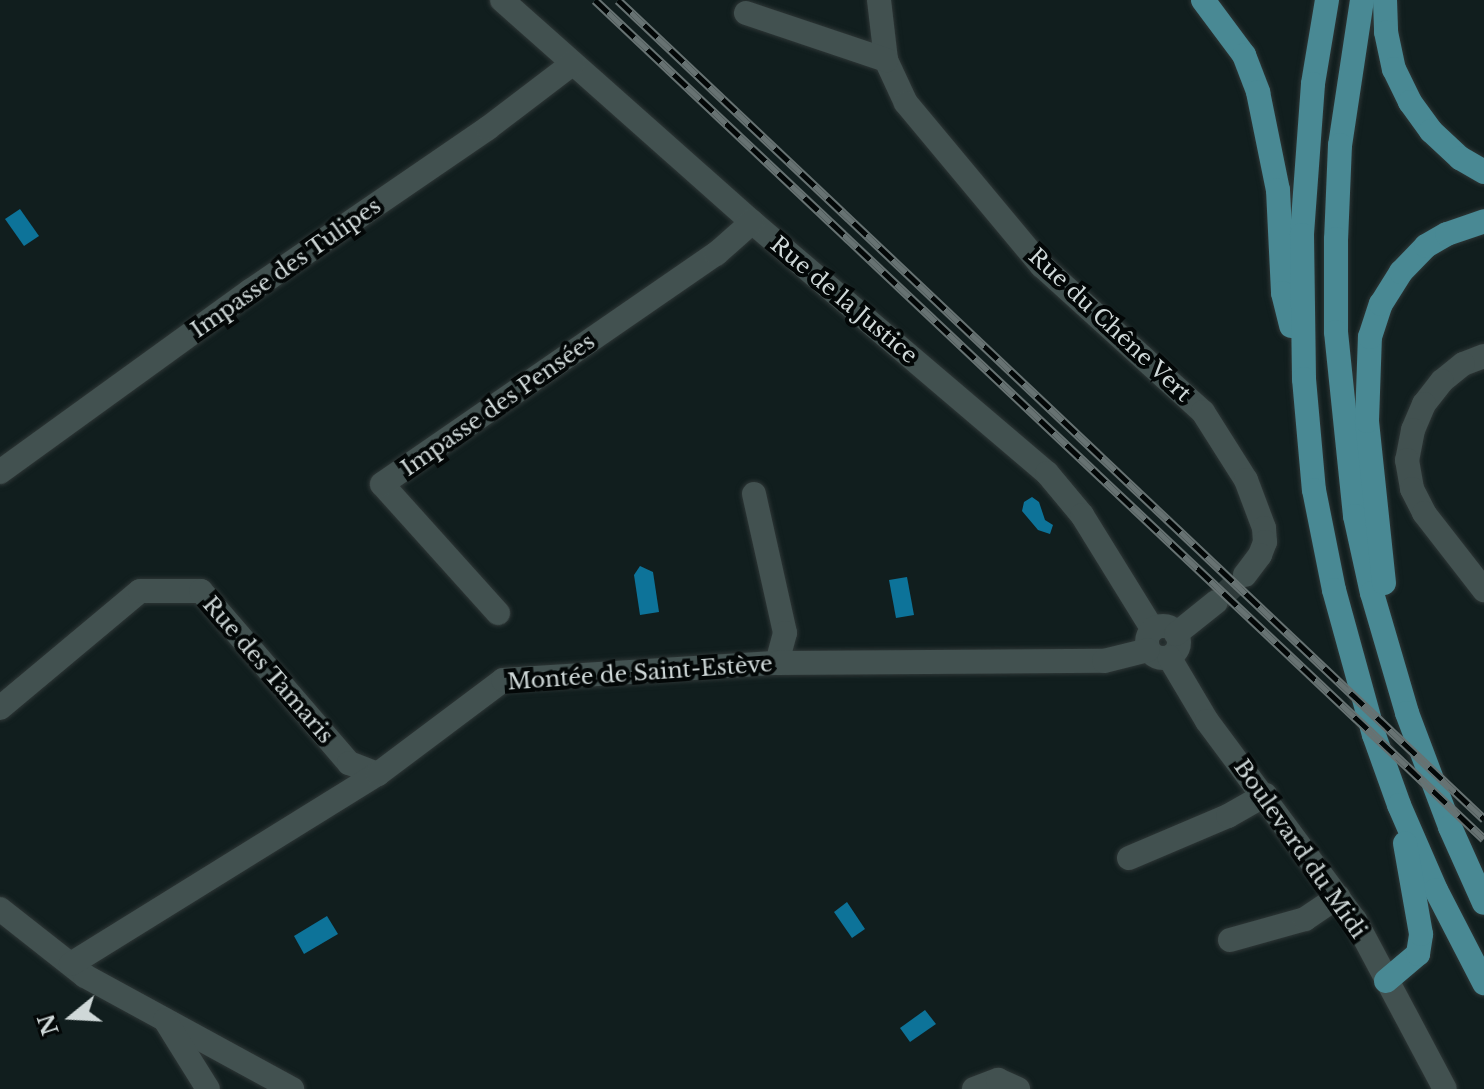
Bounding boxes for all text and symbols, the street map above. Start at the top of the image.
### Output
street label: Impasse des Tulipes [186,192,386,344]
street label: Rue de la Justice [765,231,923,369]
street label: Rue du Chêne Vert [1023,243,1197,407]
street label: Impasse des Pensées [396,328,600,482]
street label: Rue des Tamaris [197,591,339,749]
street label: Montée de Saint-Estève [506,651,774,695]
street label: Boulevard du Midi [1228,755,1372,943]
north arrow [32,977,112,1057]
text: N [33,1011,65,1039]

